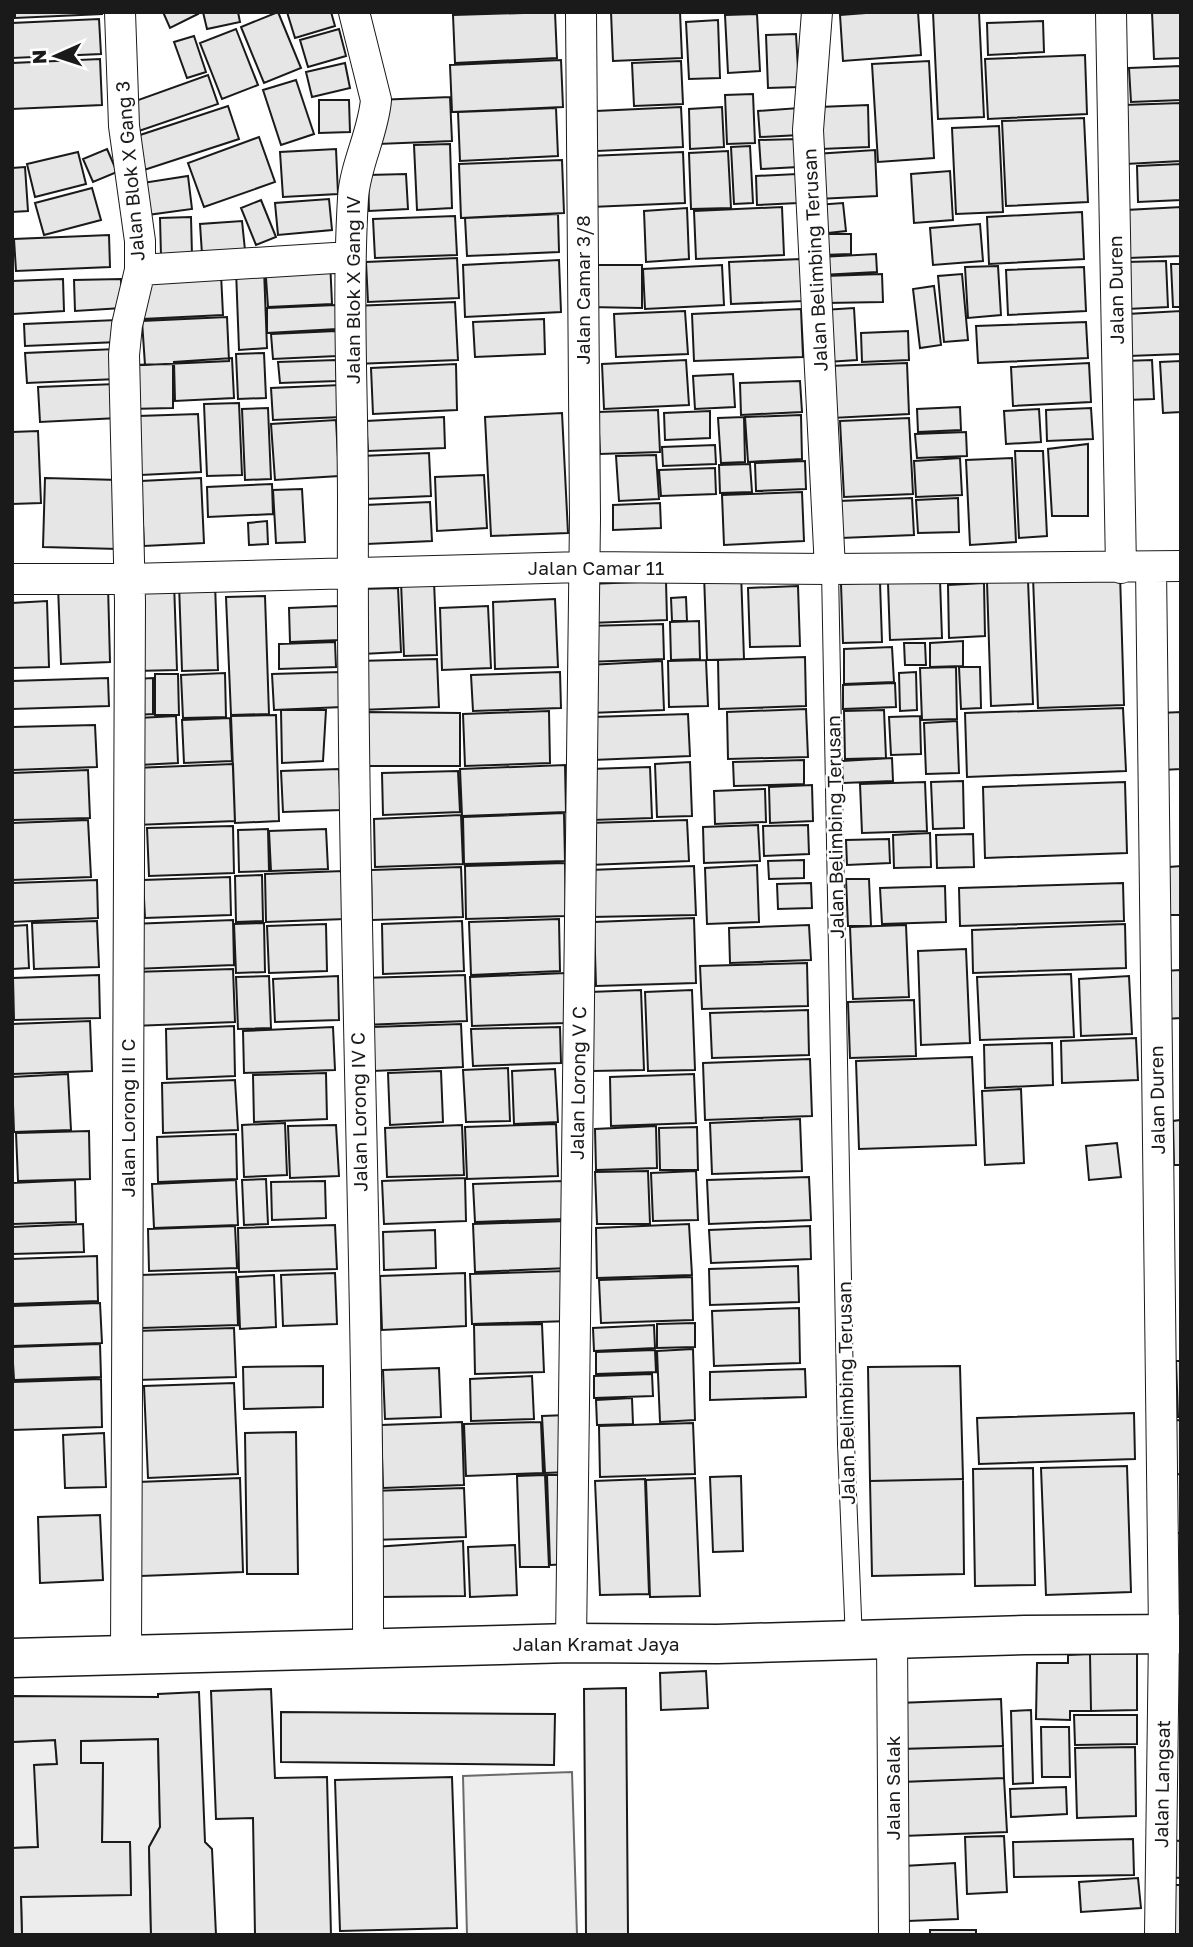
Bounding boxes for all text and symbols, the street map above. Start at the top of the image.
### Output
north arrow [21,21,91,91]
text: N [27,49,50,65]
street label: Jalan Blok X Gang 3 [110,80,149,262]
street label: Jalan Belimbing Terusan [797,148,832,372]
street label: Jalan Blok X Gang IV [341,196,364,384]
street label: Jalan Camar 3/8 [571,215,594,365]
street label: Jalan Duren [1103,235,1128,345]
street label: Jalan Camar 11 [528,556,664,579]
street label: Jalan Belimbing Terusan [821,715,848,939]
street label: Jalan Lorong V C [565,1006,590,1160]
street label: Jalan Lorong IV C [346,1032,371,1192]
street label: Jalan Lorong III C [116,1039,139,1197]
street label: Jalan Duren [1144,1045,1169,1155]
street label: Jalan Belimbing Terusan [832,1281,859,1505]
street label: Jalan Kramat Jaya [512,1632,680,1655]
street label: Jalan Langsat [1149,1720,1174,1848]
street label: Jalan Salak [881,1735,904,1840]

